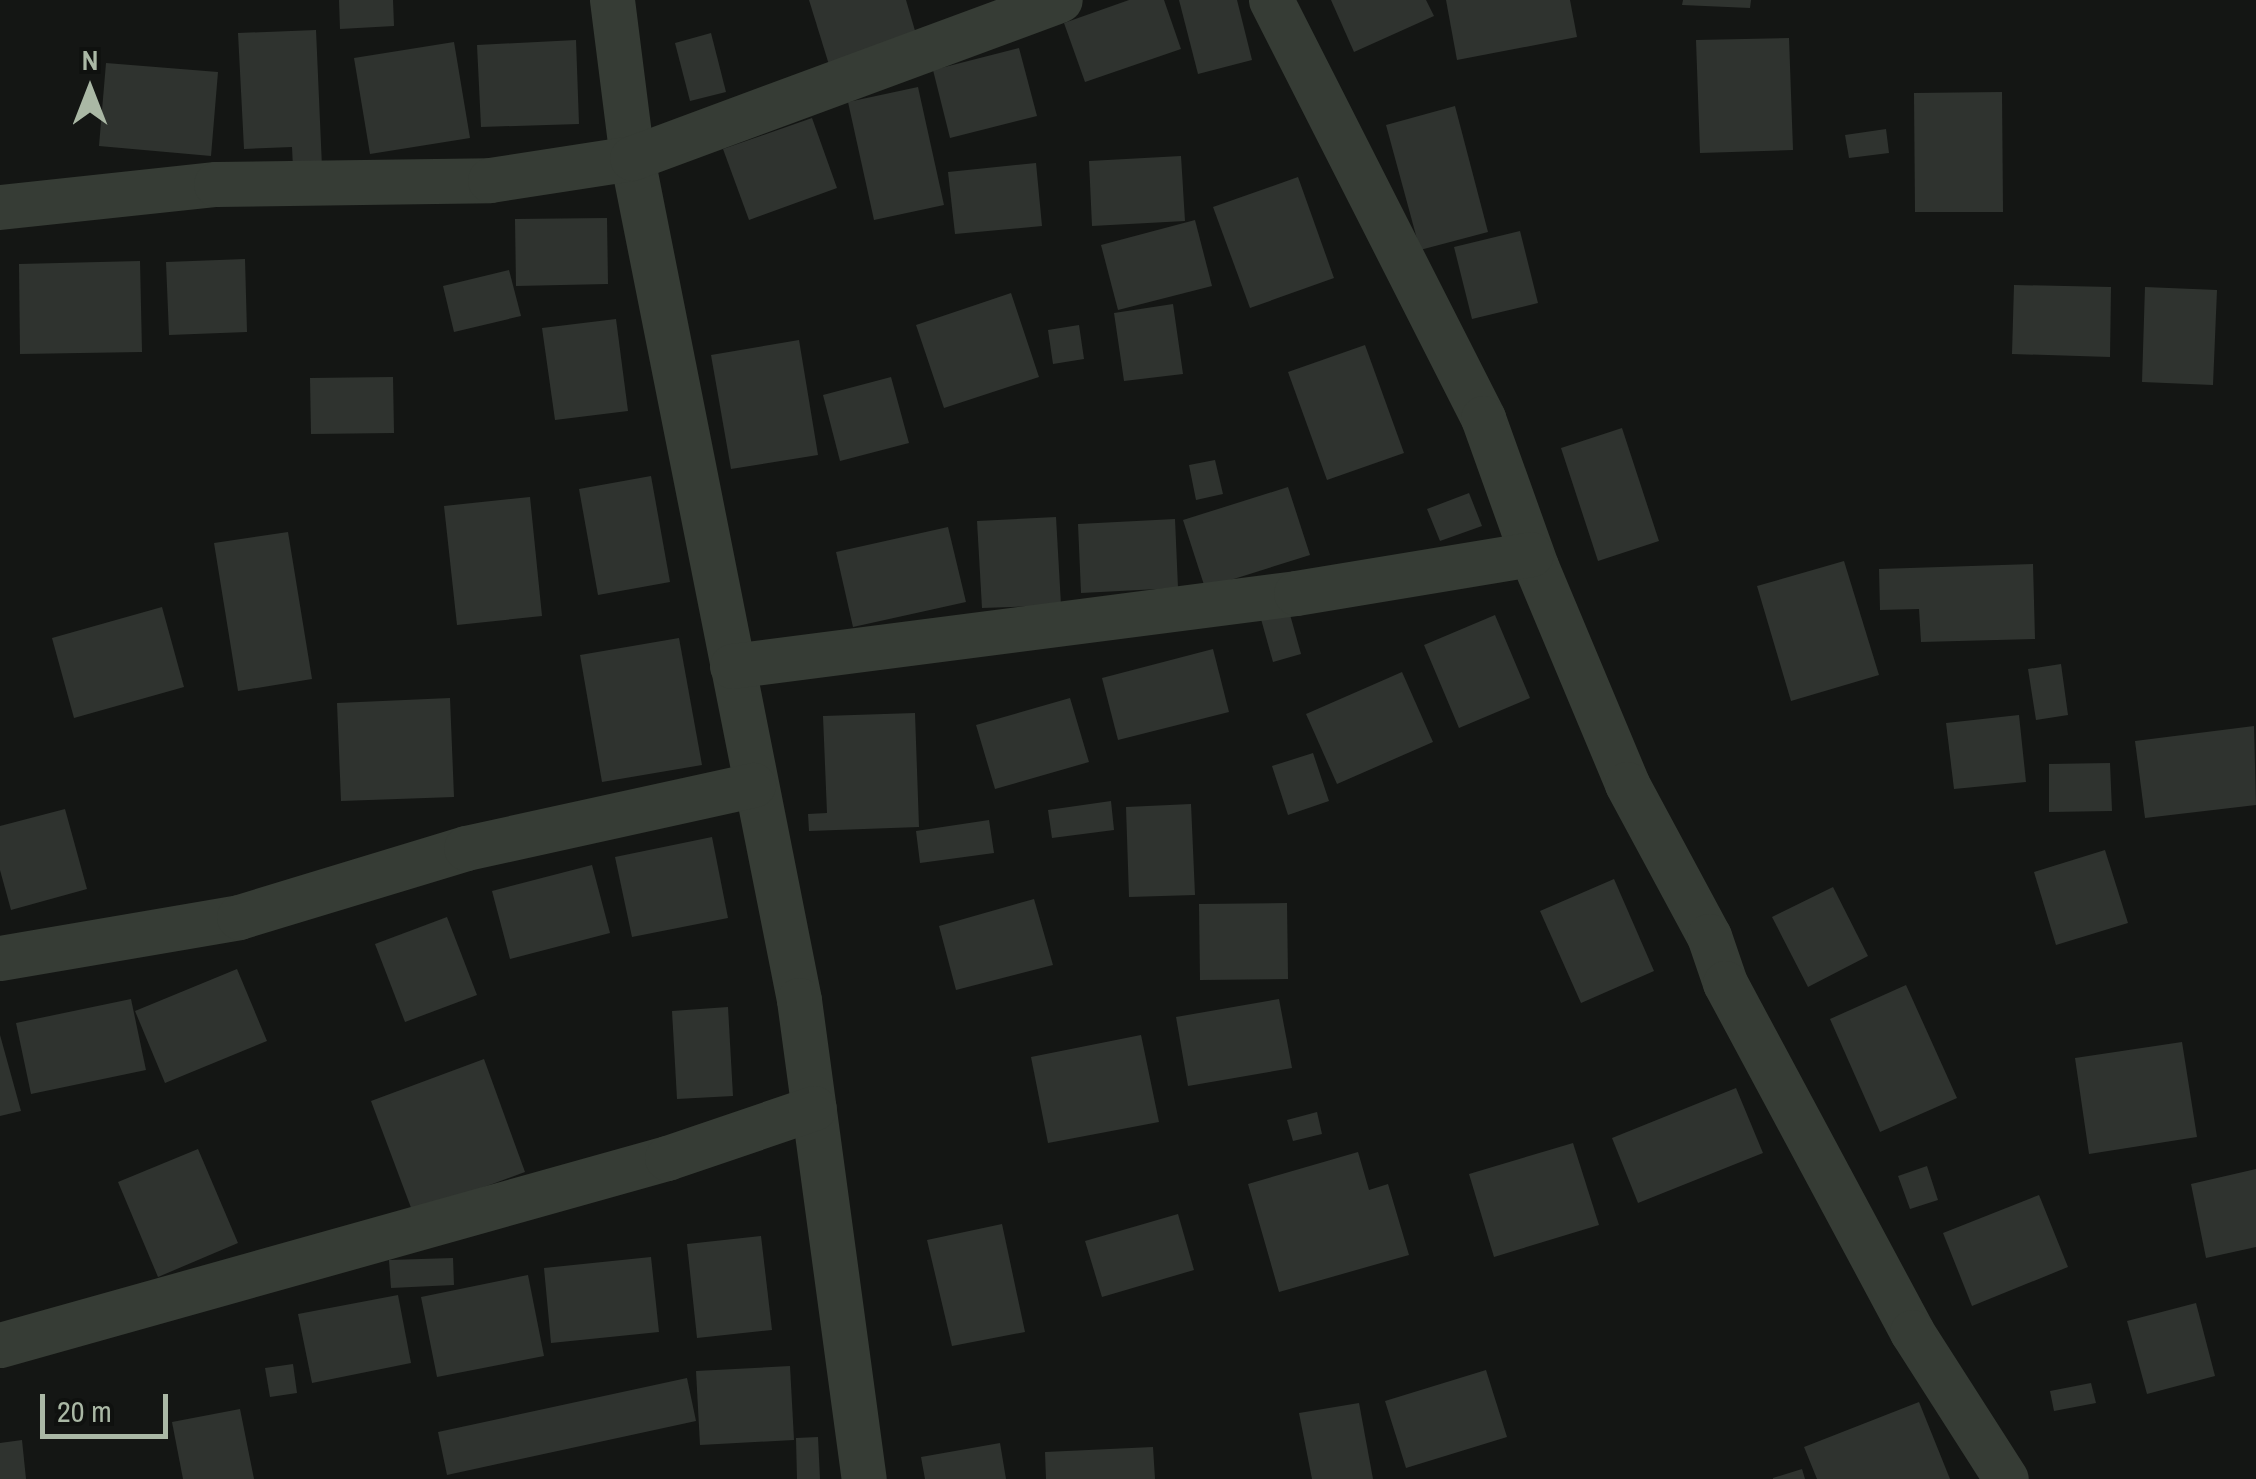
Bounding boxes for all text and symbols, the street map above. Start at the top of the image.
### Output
north arrow [40,40,140,140]
text: N [82,41,98,79]
scale bar [45,1374,172,1436]
text: 20 m [57,1391,112,1431]

